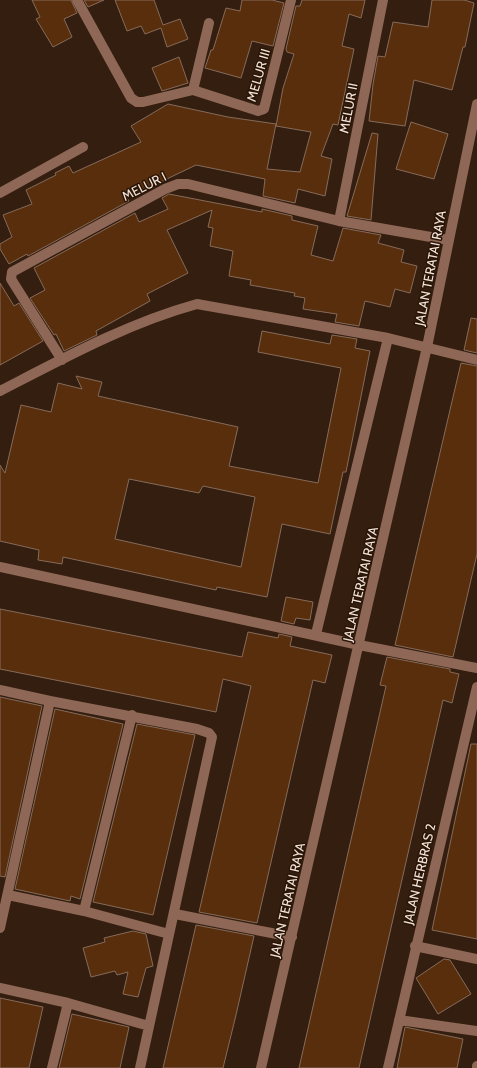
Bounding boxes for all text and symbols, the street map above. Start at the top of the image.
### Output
street label: MELUR III [243,47,273,103]
street label: MELUR II [335,82,361,134]
street label: MELUR I [119,168,169,204]
street label: JALAN TERATAI RAYA [411,209,449,328]
street label: JALAN TERATAI RAYA [339,525,381,644]
street label: JALAN HERBRAS 2 [399,822,438,927]
street label: JALAN TERATAI RAYA [266,841,308,960]

